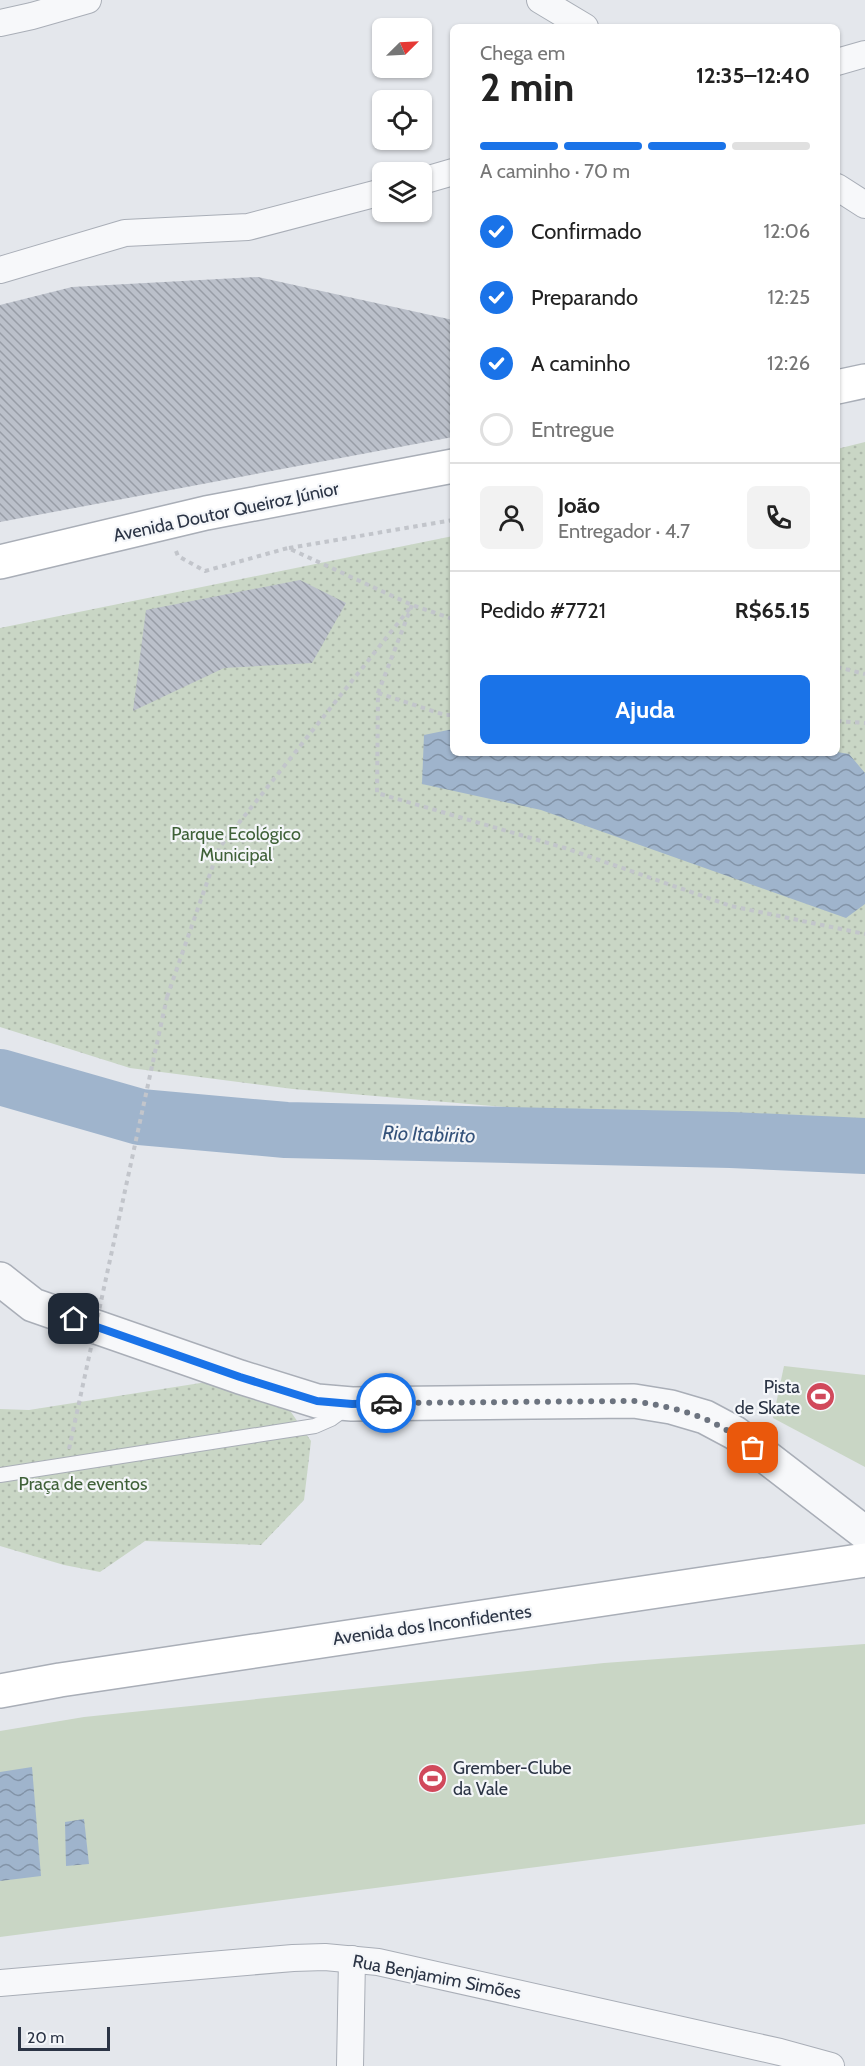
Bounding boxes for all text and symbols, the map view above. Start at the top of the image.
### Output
north arrow [372,18,432,78]
map controls [372,18,432,222]
text: Chega em [480,41,565,65]
text: 12:35–12:40 [696,62,810,89]
text: 2 min [480,63,574,111]
button: locate [372,90,432,150]
text: A caminho · 70 m [480,159,630,183]
button: layers [372,162,432,222]
icon: check [480,215,513,248]
text: Confirmado [531,218,642,245]
text: 12:06 [764,219,810,243]
icon: check [480,281,513,314]
text: Preparando [531,284,638,311]
text: 12:25 [768,285,810,309]
icon: check [480,347,513,380]
text: A caminho [531,350,630,377]
text: 12:26 [767,351,810,375]
text: Entregue [531,416,614,443]
street label: Avenida Doutor Queiroz Júnior [111,477,341,547]
button: person [480,486,543,549]
button: phone [747,486,810,549]
text: João [558,492,600,519]
text: Entregador · 4.7 [558,519,690,543]
text: Pedido #7721 [480,597,606,624]
text: R$65.15 [735,597,810,624]
button: Ajuda [480,675,810,744]
park label: Parque Ecológico Municipal [171,823,301,866]
water label: Rio Itabirito [382,1120,476,1148]
pin [48,1293,99,1344]
icon: home [57,1302,90,1335]
courier [356,1373,416,1433]
place label: Pista de Skate [735,1376,800,1419]
sports icon: Pista de Skate [805,1381,837,1413]
icon: car [370,1387,403,1420]
pin [727,1422,778,1473]
icon: bag [736,1431,769,1464]
park label: Praça de eventos [19,1473,147,1495]
street label: Avenida dos Inconfidentes [331,1600,533,1650]
place label: Grember-Clube da Vale [453,1757,572,1800]
sports icon: Grember-Clube da Vale [416,1762,448,1794]
street label: Rua Benjamim Simões [351,1950,523,2004]
scale bar [18,2024,110,2052]
text: 20 m [27,2028,64,2047]

